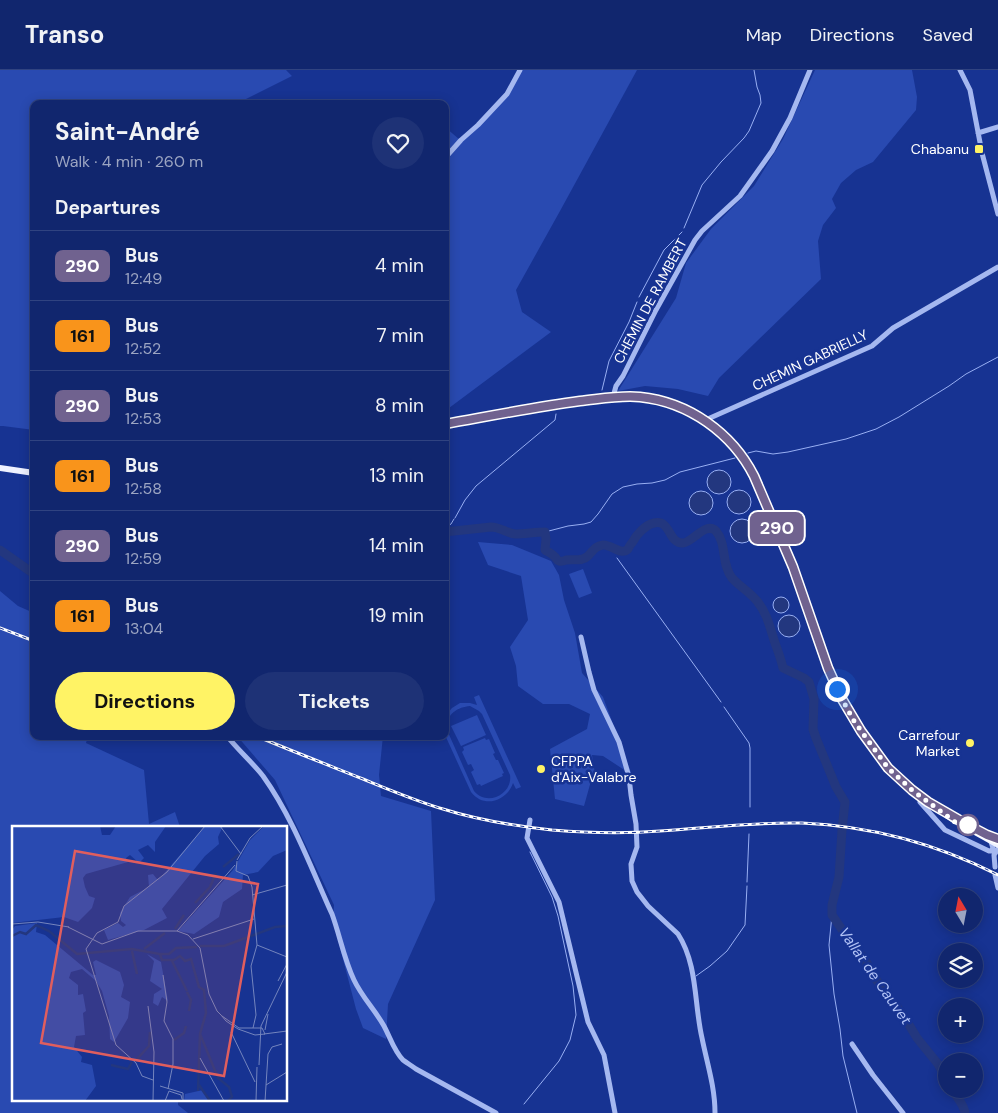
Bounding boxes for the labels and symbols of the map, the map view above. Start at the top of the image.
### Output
place label: Chabanu [911,140,969,158]
marker: Chabanu [973,143,985,155]
street label: CHEMIN DE RAMBERT [609,235,691,367]
street label: CHEMIN GABRIELLY [749,325,871,395]
line badge: 290 [748,512,806,544]
your location [825,677,850,702]
place label: Carrefour Market [898,726,960,760]
marker: Carrefour Market [964,737,976,749]
place label: CFPPA d'Aix-Valabre [551,752,636,786]
marker: CFPPA d'Aix-Valabre [535,763,547,775]
unlabelled marker [957,814,979,836]
inset map [12,826,288,1100]
north arrow [938,888,982,932]
water label: Vallat de Cauvet [834,923,916,1029]

